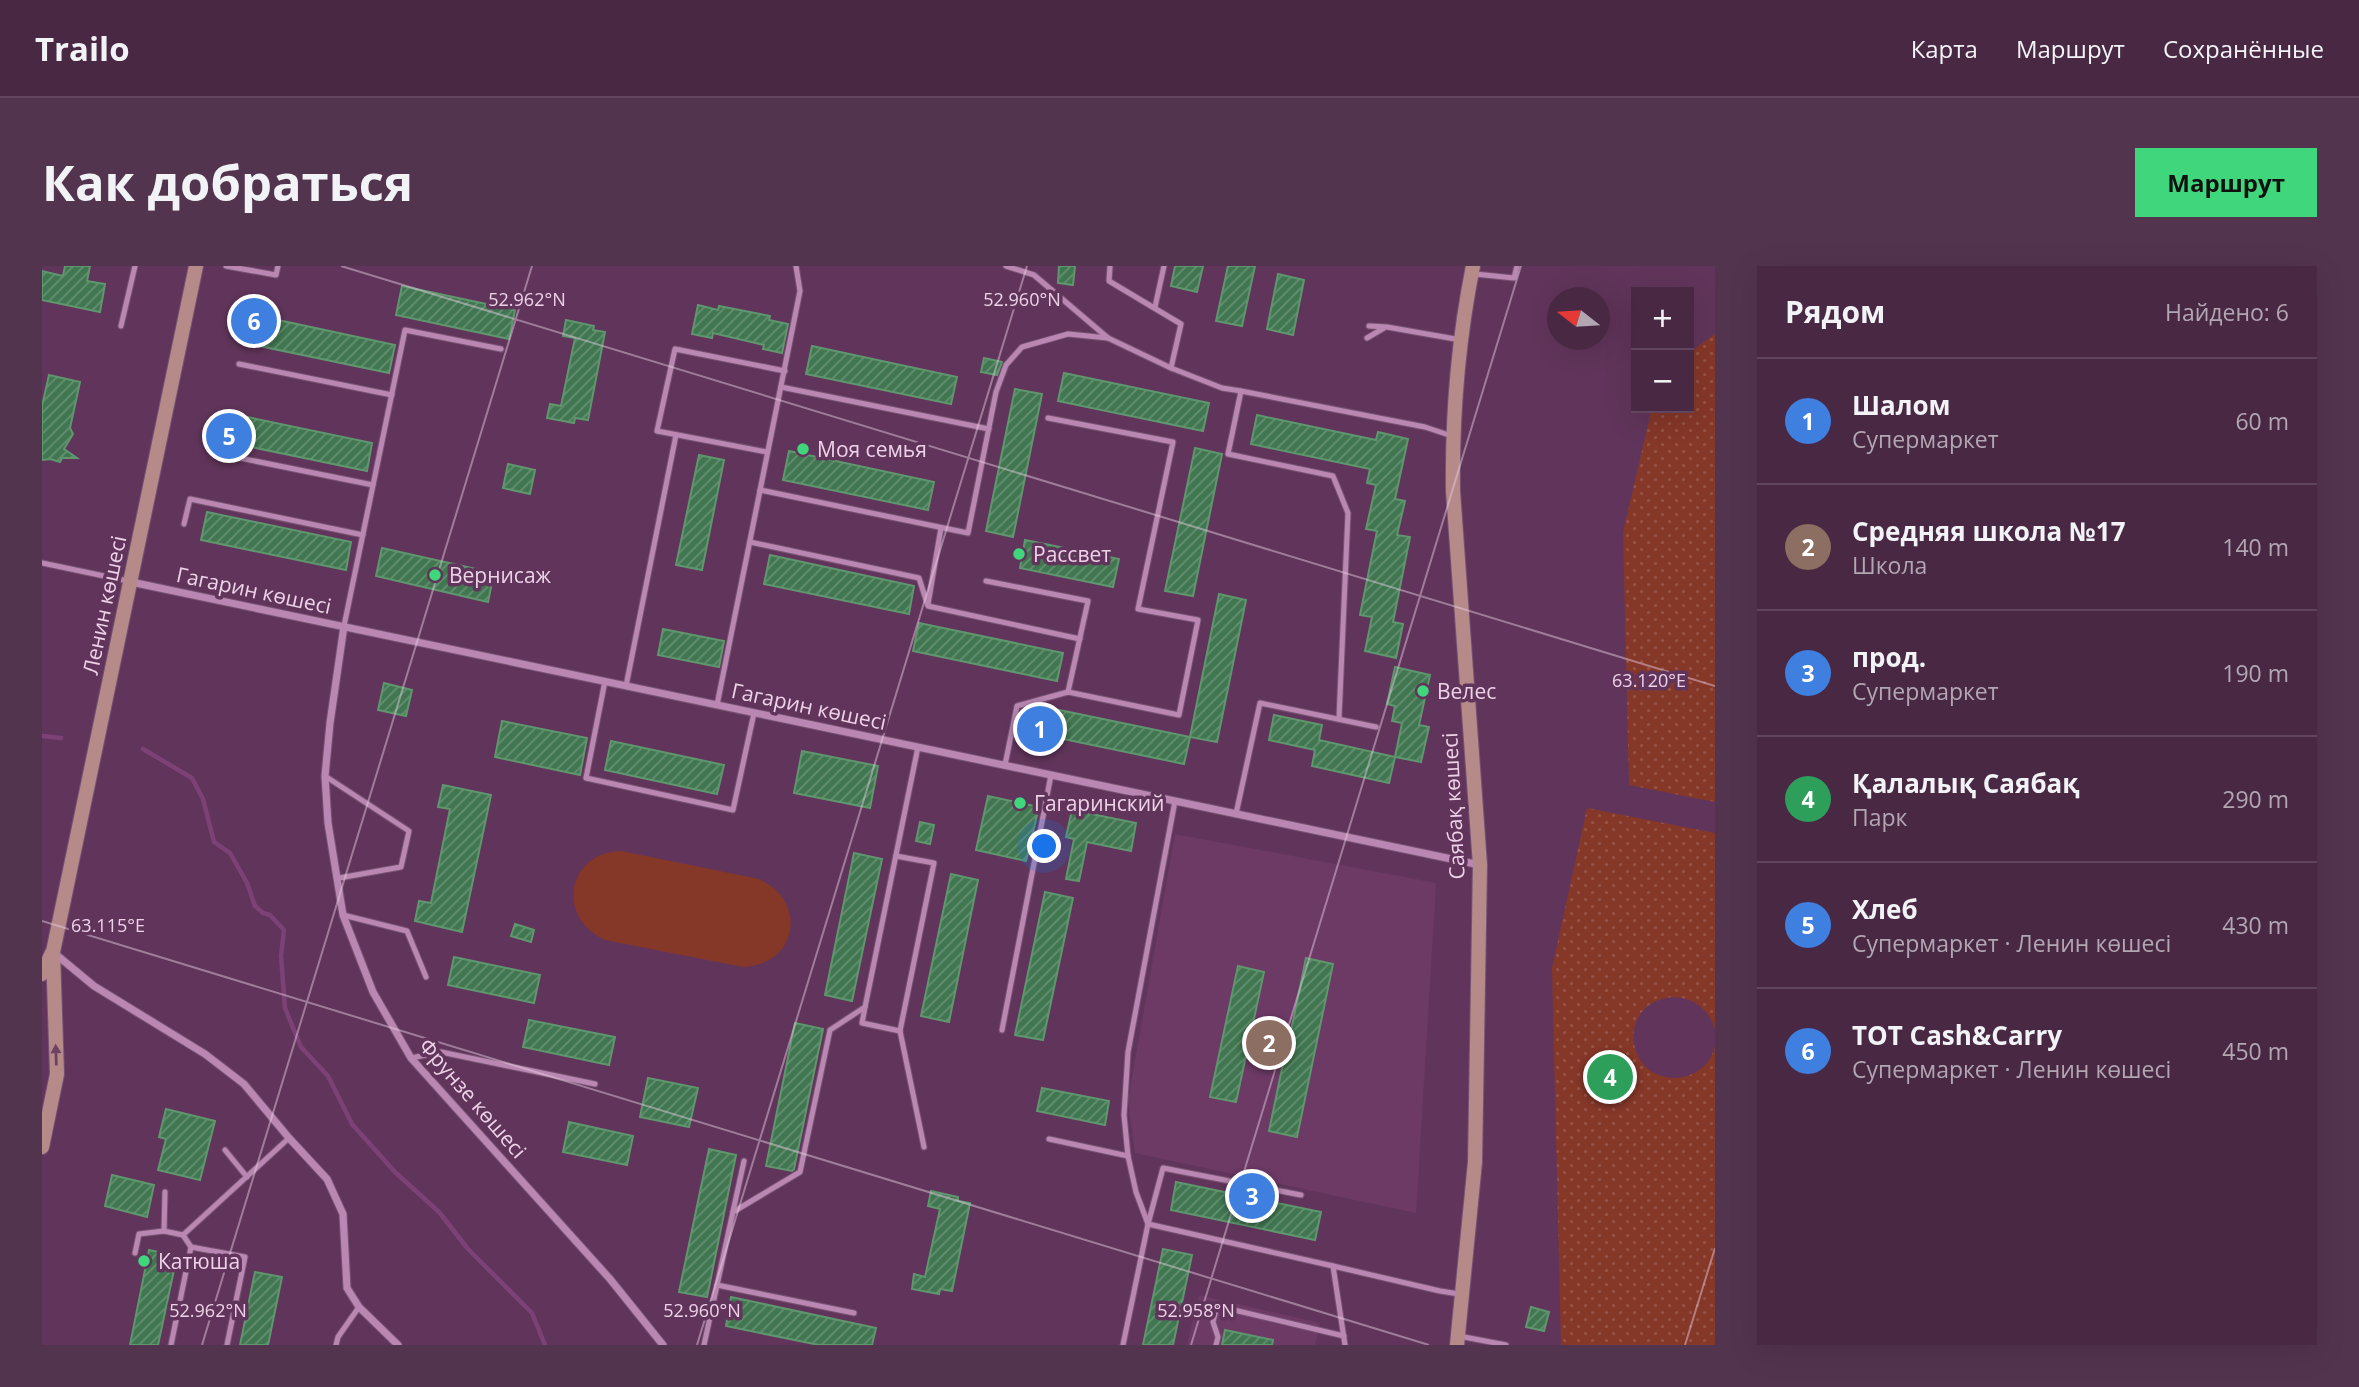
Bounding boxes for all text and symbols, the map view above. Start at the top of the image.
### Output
text: Trailo [35,26,130,71]
text: Карта [1911,32,1978,65]
text: Маршрут [2016,32,2125,65]
text: Сохранённые [2163,32,2324,65]
button: Маршрут [2135,148,2317,217]
text: Как добраться [42,149,413,215]
text: 52.962°N [488,287,566,311]
text: 52.960°N [983,287,1061,311]
north arrow [1547,287,1610,350]
map controls [1631,287,1694,413]
button: + [1631,287,1694,350]
text: Рядом [1785,291,1885,332]
pin: 6 [231,295,277,347]
text: Найдено: 6 [2165,296,2289,328]
button: − [1631,350,1694,413]
text: Шалом [1852,387,1951,423]
text: 1 [1801,405,1815,437]
text: 60 m [2235,405,2289,437]
pin: 5 [206,410,252,462]
text: Супермаркет [1852,423,1999,455]
place label: Моя семья [817,435,927,463]
marker: Моя семья [795,441,811,457]
text: Средняя школа №17 [1852,513,2126,549]
text: 2 [1801,531,1815,563]
text: 140 m [2222,531,2289,563]
street label: Ленин көшесі [76,533,132,677]
place label: Рассвет [1033,540,1111,568]
marker: Рассвет [1011,546,1027,562]
text: Школа [1852,549,1927,581]
street label: Гагарин көшесі [174,560,334,620]
place label: Вернисаж [449,561,552,589]
marker: Вернисаж [427,567,443,583]
text: прод. [1852,639,1926,675]
text: 3 [1801,657,1815,689]
text: 190 m [2222,657,2289,689]
text: 63.120°E [1612,668,1686,692]
text: Супермаркет [1852,675,1999,707]
street label: Гагарин көшесі [729,676,889,736]
place label: Велес [1437,677,1496,705]
marker: Велес [1415,683,1431,699]
pin: 1 [1017,703,1063,755]
street label: Саябақ көшесі [1435,732,1471,880]
text: Қалалық Саябақ [1852,765,2080,801]
text: 4 [1801,783,1815,815]
text: 290 m [2222,783,2289,815]
place label: Гагаринский [1034,789,1164,817]
marker: Гагаринский [1012,795,1028,811]
text: Парк [1852,801,1907,833]
your location [1027,829,1061,863]
text: Хлеб [1852,891,1918,927]
text: 5 [1801,909,1815,941]
text: 430 m [2222,909,2289,941]
text: 63.115°E [71,913,145,937]
text: Супермаркет · Ленин көшесі [1852,927,2171,959]
pin: 2 [1246,1017,1292,1069]
text: ТОТ Cash&Carry [1852,1017,2062,1053]
street label: Фрунзе көшесі [413,1032,533,1164]
text: 6 [1801,1035,1815,1067]
text: 450 m [2222,1035,2289,1067]
one-way arrow [51,1044,62,1066]
pin: 4 [1587,1051,1633,1103]
text: Супермаркет · Ленин көшесі [1852,1053,2171,1085]
pin: 3 [1229,1170,1275,1222]
place label: Катюша [158,1247,240,1275]
marker: Катюша [136,1253,152,1269]
text: 52.962°N [169,1298,247,1322]
text: 52.960°N [663,1298,741,1322]
text: 52.958°N [1157,1298,1235,1322]

